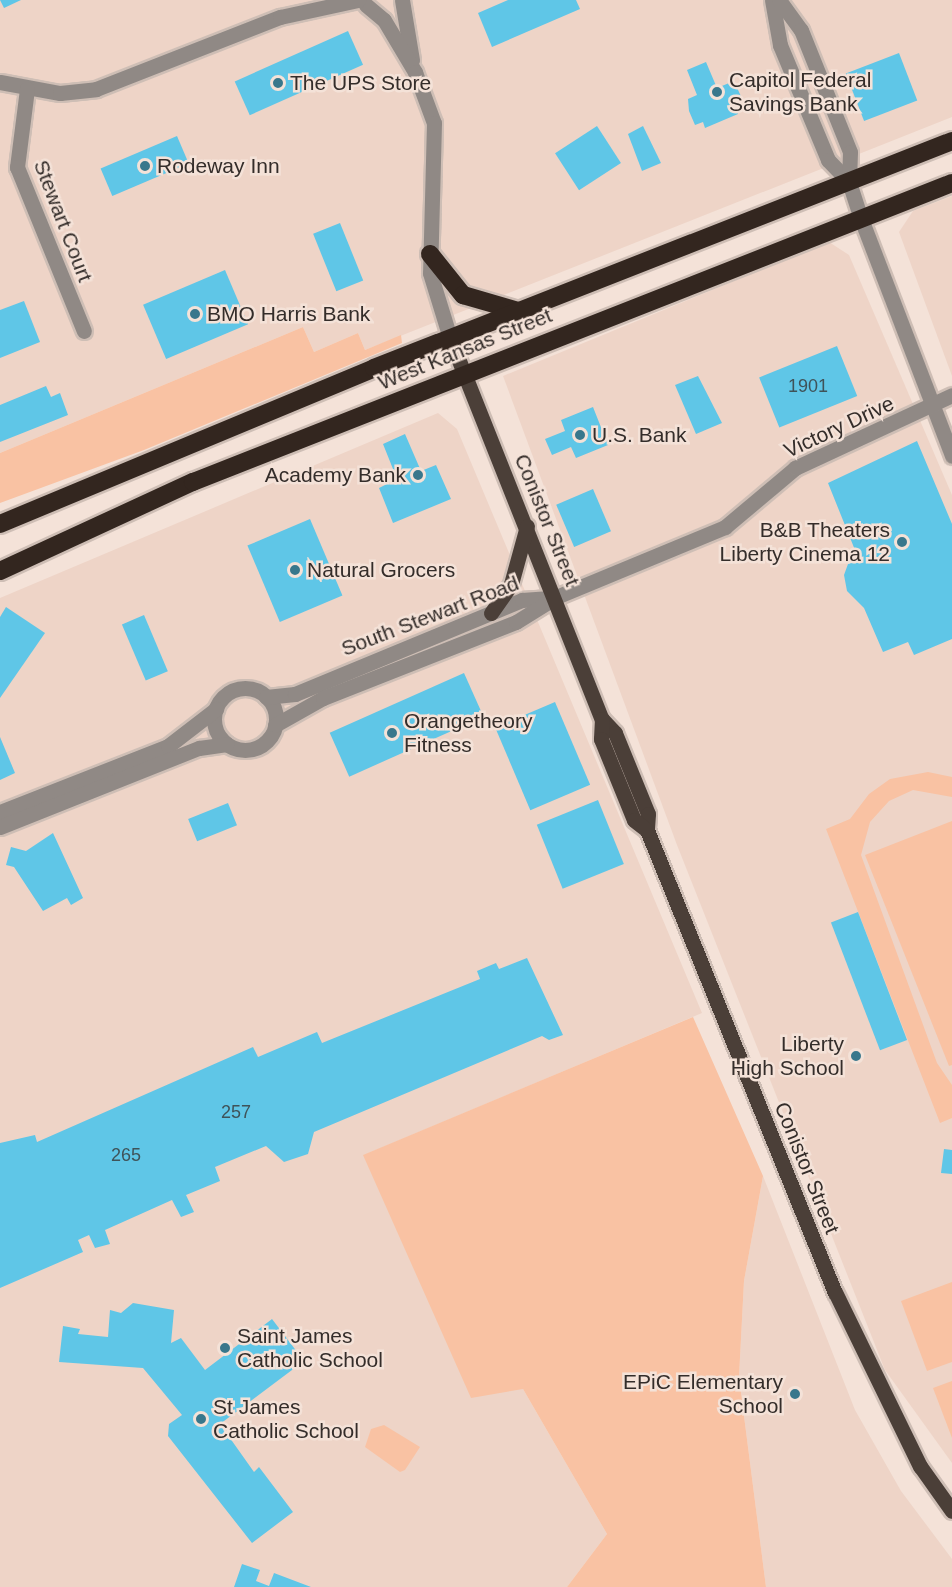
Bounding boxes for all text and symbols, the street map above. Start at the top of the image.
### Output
place label: Capitol Federal Savings Bank [729,67,871,117]
place label: The UPS Store [290,70,431,96]
marker: The UPS Store [271,76,285,90]
marker: Capitol Federal Savings Bank [710,85,724,99]
place label: Rodeway Inn [157,153,280,179]
street label: Stewart Court [28,157,98,285]
marker: Rodeway Inn [138,159,152,173]
place label: BMO Harris Bank [207,301,370,327]
street label: West Kansas Street [374,303,556,395]
marker: BMO Harris Bank [188,307,202,321]
house number: 1901 [788,375,828,397]
street label: Victory Drive [780,391,898,463]
place label: U.S. Bank [592,422,687,448]
marker: U.S. Bank [573,428,587,442]
street label: Conistor Street [509,450,585,590]
place label: Academy Bank [265,462,406,488]
marker: Academy Bank [411,468,425,482]
place label: B&B Theaters Liberty Cinema 12 [720,517,890,567]
marker: B&B Theaters Liberty Cinema 12 [895,535,909,549]
place label: Natural Grocers [307,557,455,583]
marker: Natural Grocers [288,563,302,577]
street label: South Stewart Road [338,571,522,661]
place label: Orangetheory Fitness [404,708,532,758]
marker: Orangetheory Fitness [385,726,399,740]
place label: Liberty High School [731,1031,844,1081]
marker: Liberty High School [849,1049,863,1063]
street label: Conistor Street [769,1098,845,1238]
house number: 257 [221,1101,251,1123]
house number: 265 [111,1144,141,1166]
place label: Saint James Catholic School [237,1323,383,1373]
marker: Saint James Catholic School [218,1341,232,1355]
place label: EPiC Elementary School [623,1369,783,1419]
marker: EPiC Elementary School [788,1387,802,1401]
place label: St James Catholic School [213,1394,359,1444]
marker: St James Catholic School [194,1412,208,1426]

